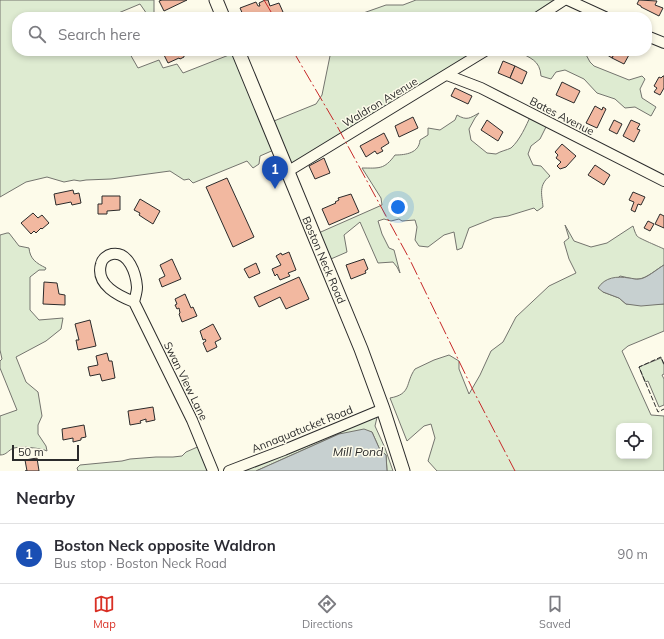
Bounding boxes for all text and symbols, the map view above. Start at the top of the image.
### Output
search box [12,12,652,56]
icon: search [26,23,48,45]
text: Search here [58,25,140,44]
street label: Waldron Avenue [340,74,420,130]
street label: Bates Avenue [527,94,597,138]
pin: 1 [262,156,288,189]
your location [388,197,408,217]
street label: Boston Neck Road [299,214,349,306]
street label: Swan View Lane [161,339,211,423]
street label: Annaquatucket Road [249,402,355,456]
map controls [616,423,652,459]
button: locate [616,423,652,459]
scale bar [12,443,79,462]
water label: Mill Pond [333,444,384,459]
text: 50 m [18,445,44,459]
text: Nearby [16,487,75,508]
text: Boston Neck opposite Waldron [54,536,276,555]
text: 1 [25,546,33,562]
text: 90 m [618,546,648,562]
text: Bus stop · Boston Neck Road [54,555,227,571]
tab: Map [93,593,116,631]
tab: Directions [302,593,353,631]
tab: Saved [539,593,571,631]

